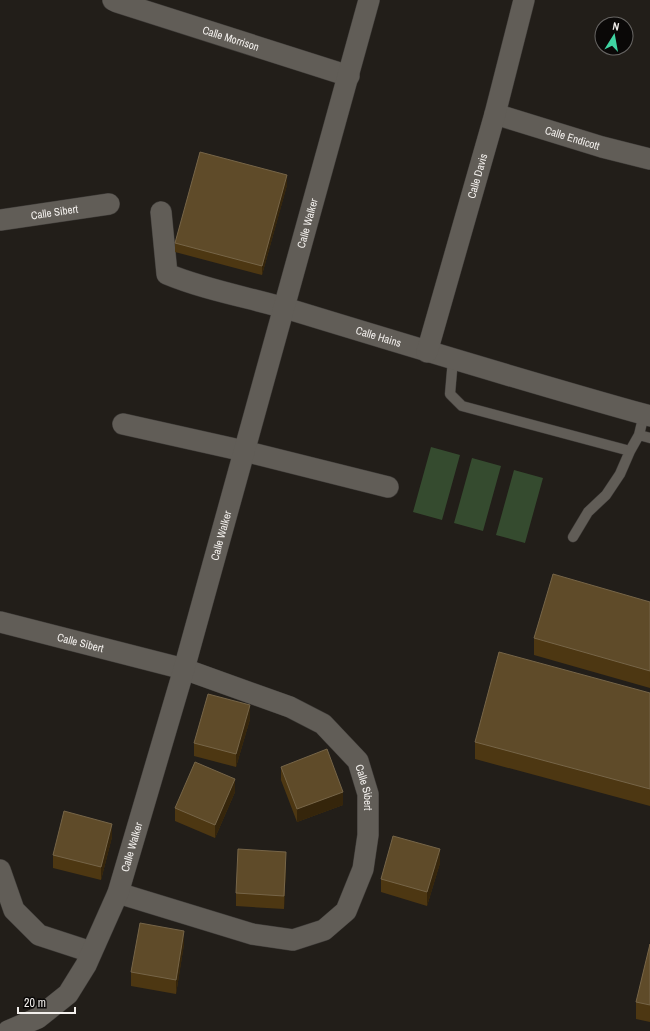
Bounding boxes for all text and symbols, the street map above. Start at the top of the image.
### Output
north arrow [594,16,634,56]
text: N [611,19,620,34]
street label: Calle Morrison [201,23,261,54]
street label: Calle Endicott [543,123,602,153]
street label: Calle Davis [464,151,490,200]
street label: Calle Walker [294,197,321,250]
street label: Calle Sibert [30,202,79,222]
street label: Calle Hains [354,323,403,350]
street label: Calle Walker [207,509,234,562]
street label: Calle Sibert [56,630,106,655]
street label: Calle Sibert [352,763,375,811]
street label: Calle Walker [118,821,145,873]
scale bar [18,989,75,1015]
text: 20 m [24,995,46,1011]

